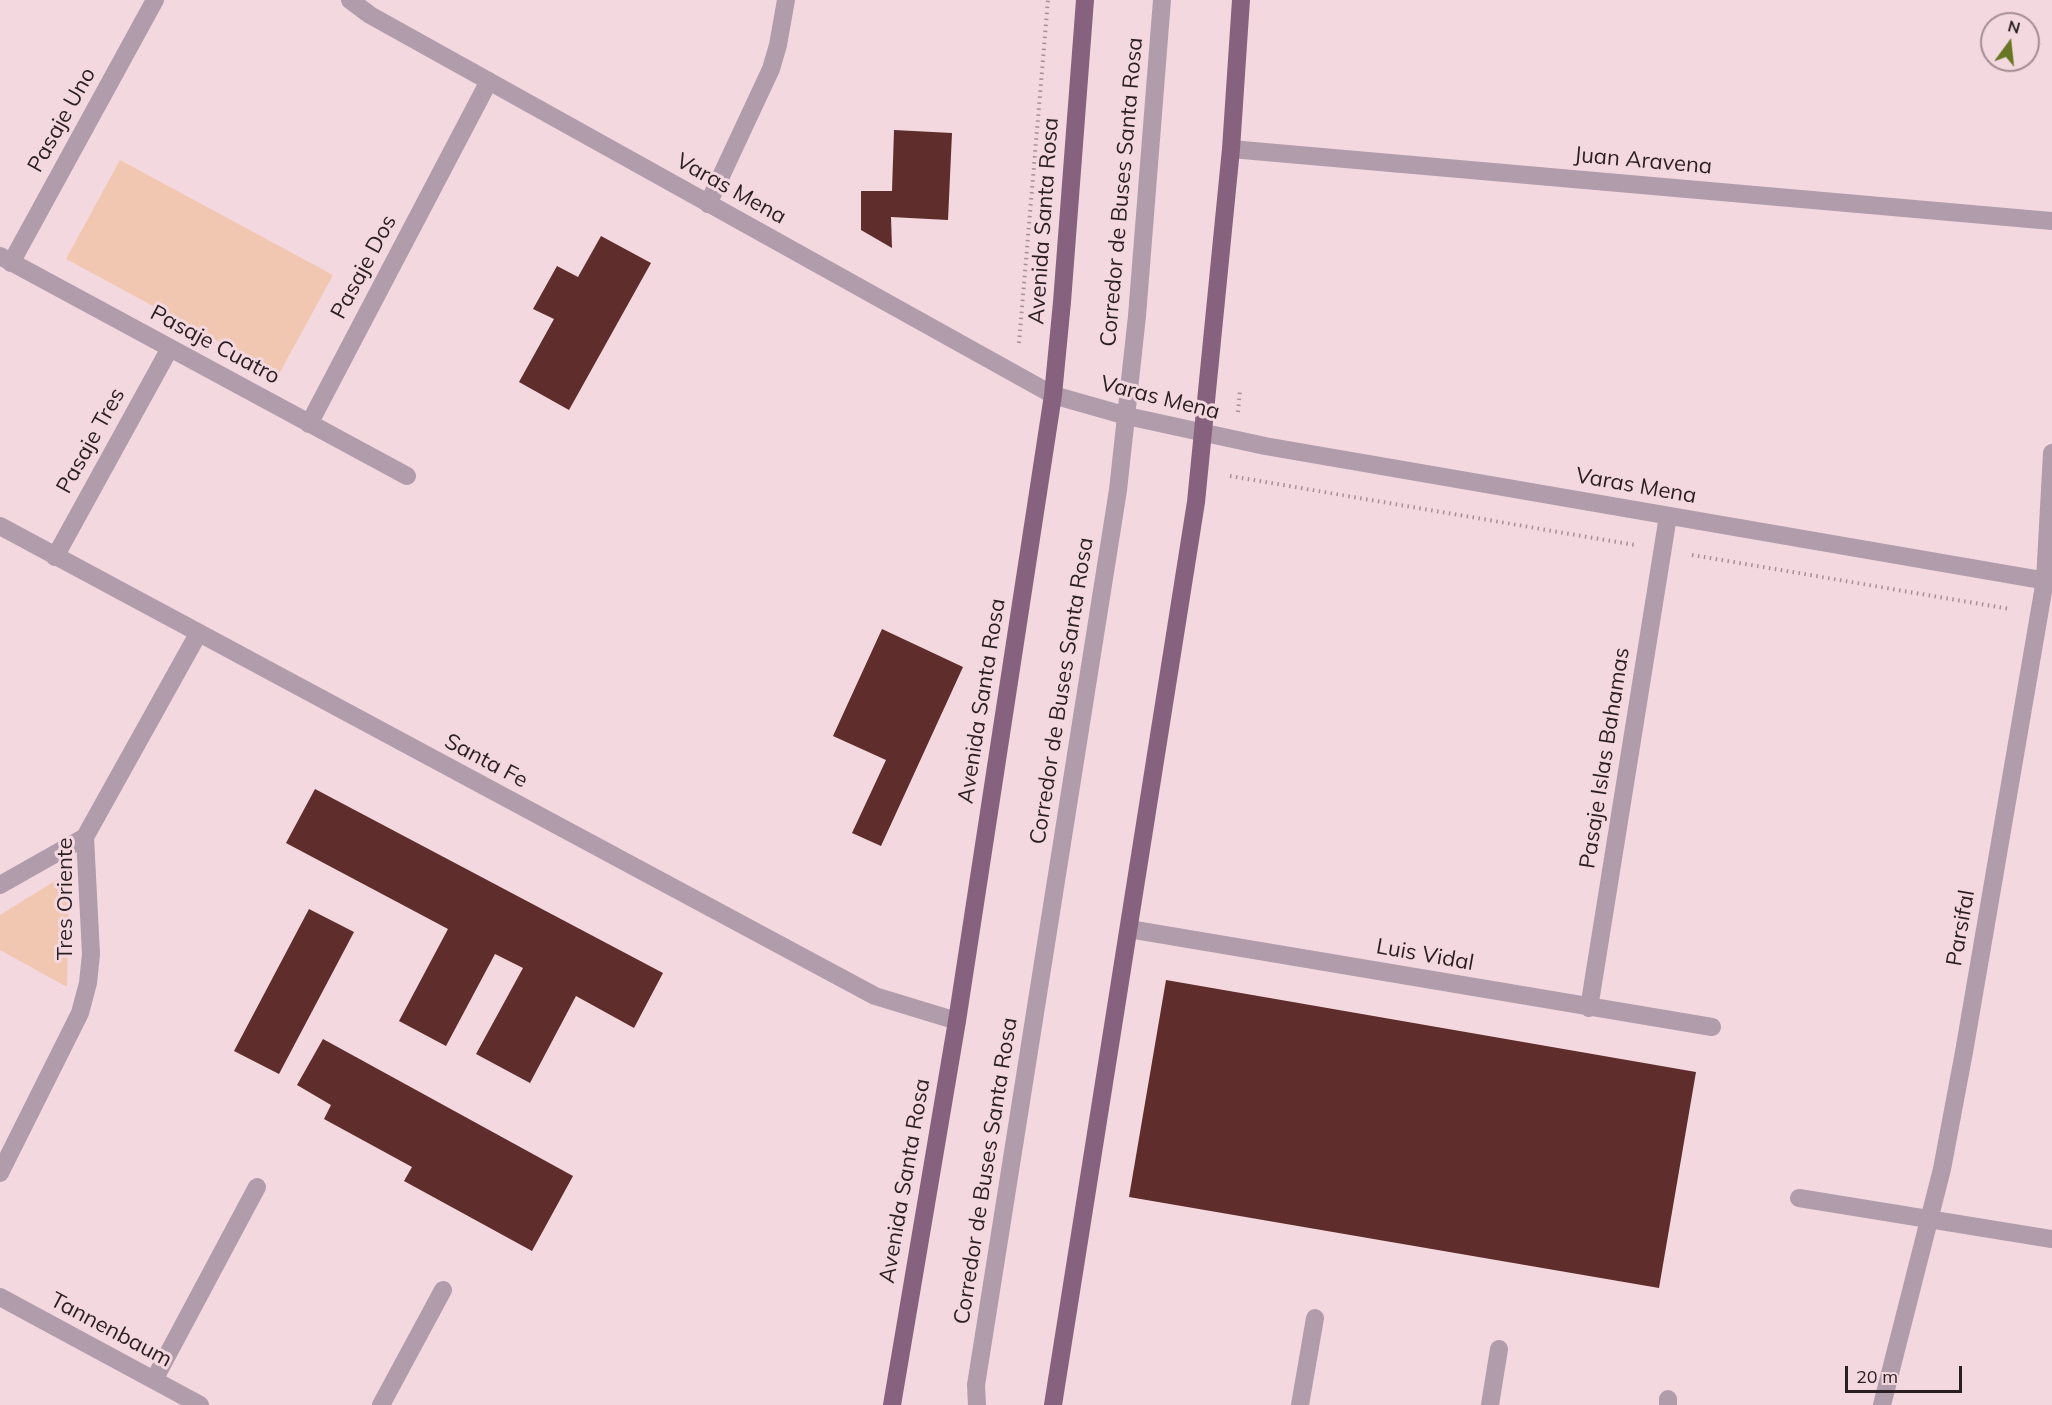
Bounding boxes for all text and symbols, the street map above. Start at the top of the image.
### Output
north arrow [1980,12,2040,72]
text: N [2006,15,2023,38]
street label: Corredor de Buses Santa Rosa [1095,36,1149,348]
street label: Pasaje Uno [22,63,102,177]
street label: Avenida Santa Rosa [1024,117,1064,325]
street label: Juan Aravena [1573,142,1713,180]
street label: Varas Mena [671,148,791,230]
street label: Pasaje Dos [326,210,402,324]
street label: Pasaje Cuatro [146,300,284,390]
street label: Varas Mena [1098,370,1222,426]
street label: Pasaje Tres [51,384,131,498]
street label: Varas Mena [1574,462,1698,510]
street label: Corredor de Buses Santa Rosa [1025,536,1099,846]
street label: Avenida Santa Rosa [953,596,1011,806]
street label: Pasaje Islas Bahamas [1574,646,1636,870]
street label: Santa Fe [440,728,532,794]
street label: Tres Oriente [52,838,78,960]
street label: Parsifal [1941,888,1981,968]
street label: Luis Vidal [1374,933,1476,977]
street label: Corredor de Buses Santa Rosa [949,1016,1023,1326]
street label: Avenida Santa Rosa [874,1077,936,1285]
street label: Tannenbaum [46,1287,176,1373]
scale bar [1848,1354,1965,1392]
text: 20 m [1856,1365,1898,1388]

